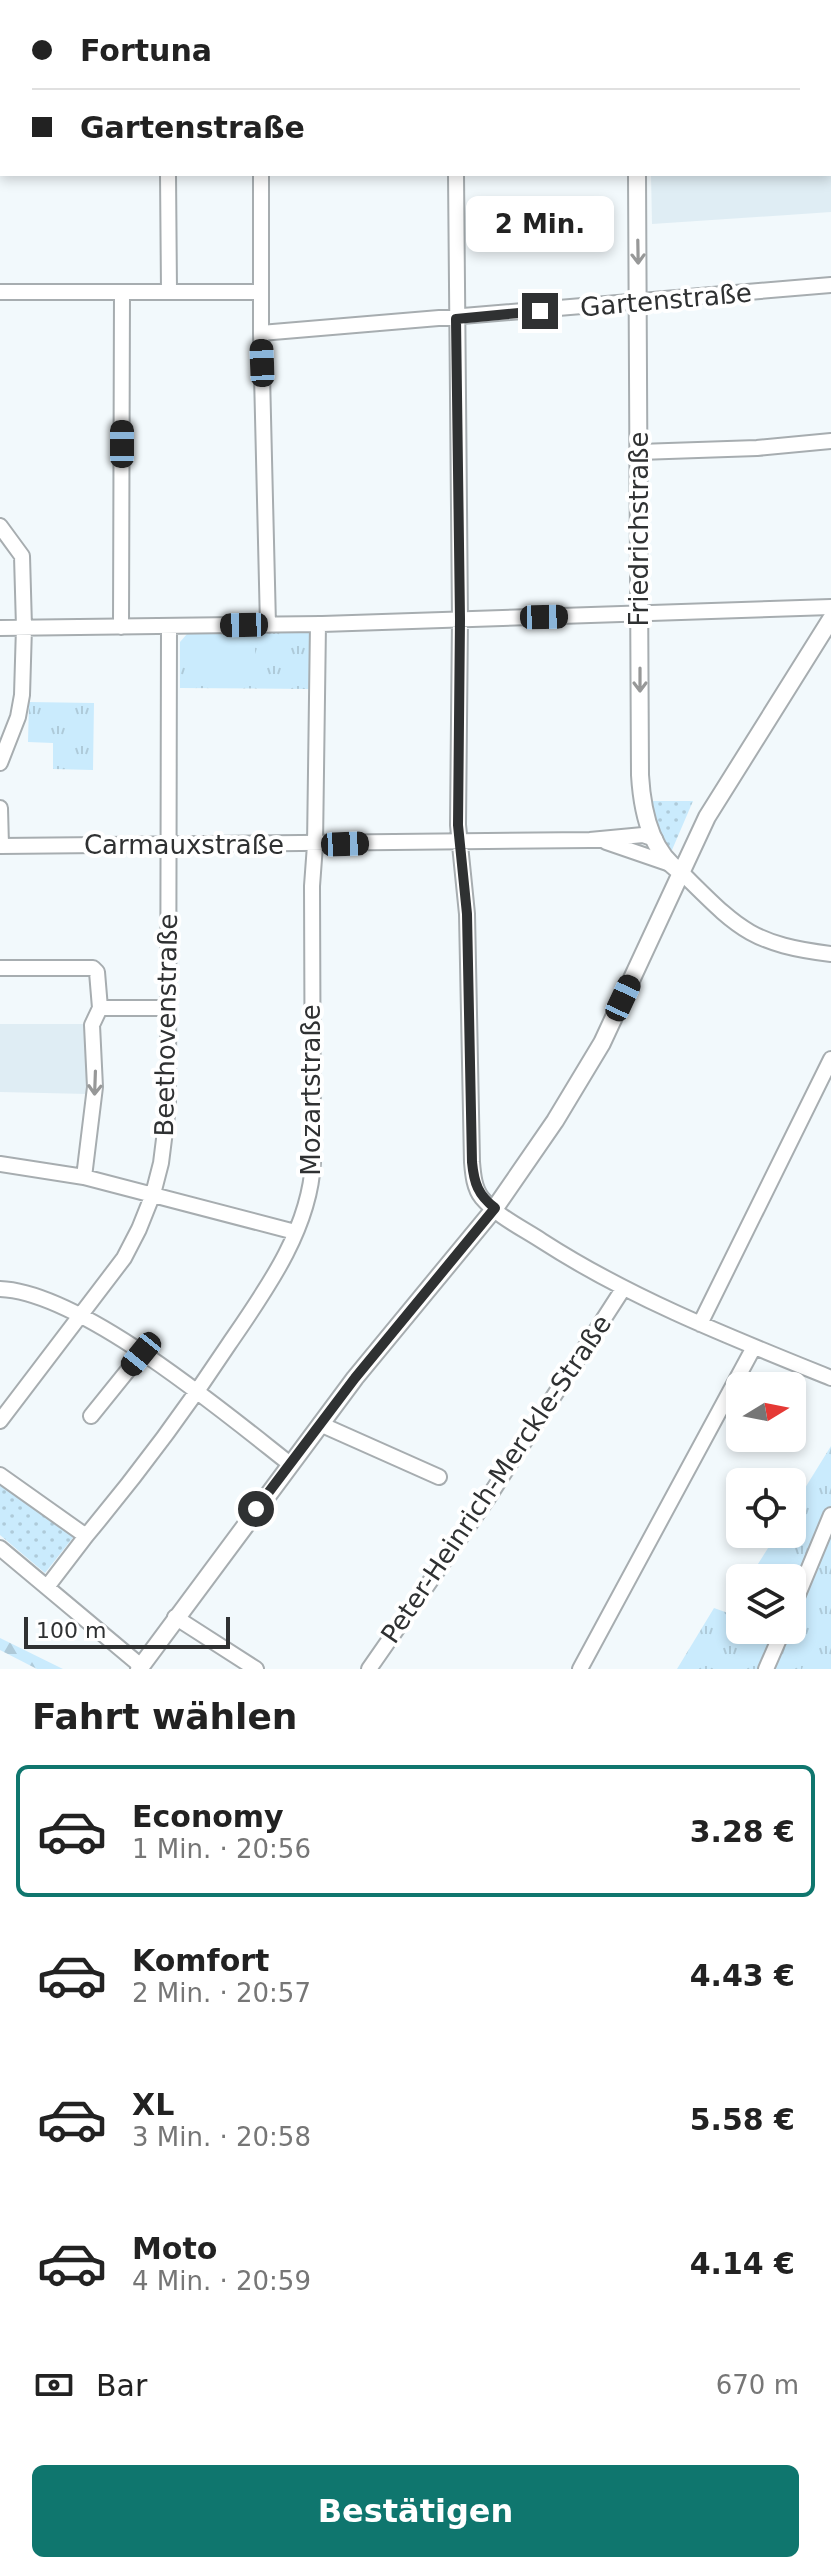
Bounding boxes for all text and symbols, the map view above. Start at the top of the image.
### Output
text: Fortuna [80,33,212,68]
text: Gartenstraße [80,110,305,145]
callout: 2 Min. [466,195,614,251]
text: 2 Min. [495,209,585,239]
one-way arrow [630,238,645,265]
street label: Gartenstraße [579,278,753,322]
route end [522,293,558,329]
car [249,339,275,387]
car [110,420,134,468]
street label: Friedrichstraße [624,432,654,626]
car [520,605,568,629]
car [220,613,268,637]
one-way arrow [632,666,648,693]
street label: Carmauxstraße [84,830,284,860]
car [321,831,369,857]
street label: Beethovenstraße [149,913,183,1137]
car [602,971,644,1025]
street label: Mozartstraße [296,1004,326,1176]
one-way arrow [87,1070,103,1096]
street label: Peter-Heinrich-Merckle-Straße [375,1309,617,1649]
car [117,1328,165,1380]
north arrow [726,1372,806,1452]
map controls [726,1372,806,1644]
button: locate [726,1468,806,1548]
route start [238,1491,274,1527]
button: layers [726,1564,806,1644]
scale bar [24,1613,230,1649]
text: 100 m [36,1618,106,1643]
text: Fahrt wählen [32,1696,297,1737]
icon: car [36,1795,108,1867]
text: Economy [132,1799,284,1834]
text: 3.28 € [690,1814,795,1849]
text: 1 Min. · 20:56 [132,1834,311,1864]
icon: car [36,1939,108,2011]
text: Komfort [132,1943,269,1978]
text: 4.43 € [690,1958,795,1993]
text: 2 Min. · 20:57 [132,1978,311,2008]
icon: car [36,2083,108,2155]
text: XL [132,2087,174,2122]
text: 5.58 € [690,2102,795,2137]
text: 3 Min. · 20:58 [132,2122,311,2152]
icon: car [36,2227,108,2299]
text: Moto [132,2231,217,2266]
text: 4.14 € [690,2246,795,2281]
text: 4 Min. · 20:59 [132,2266,311,2296]
icon: cash [32,2363,76,2407]
text: Bar [96,2368,147,2403]
text: 670 m [716,2370,799,2400]
button: Bestätigen [32,2465,799,2557]

